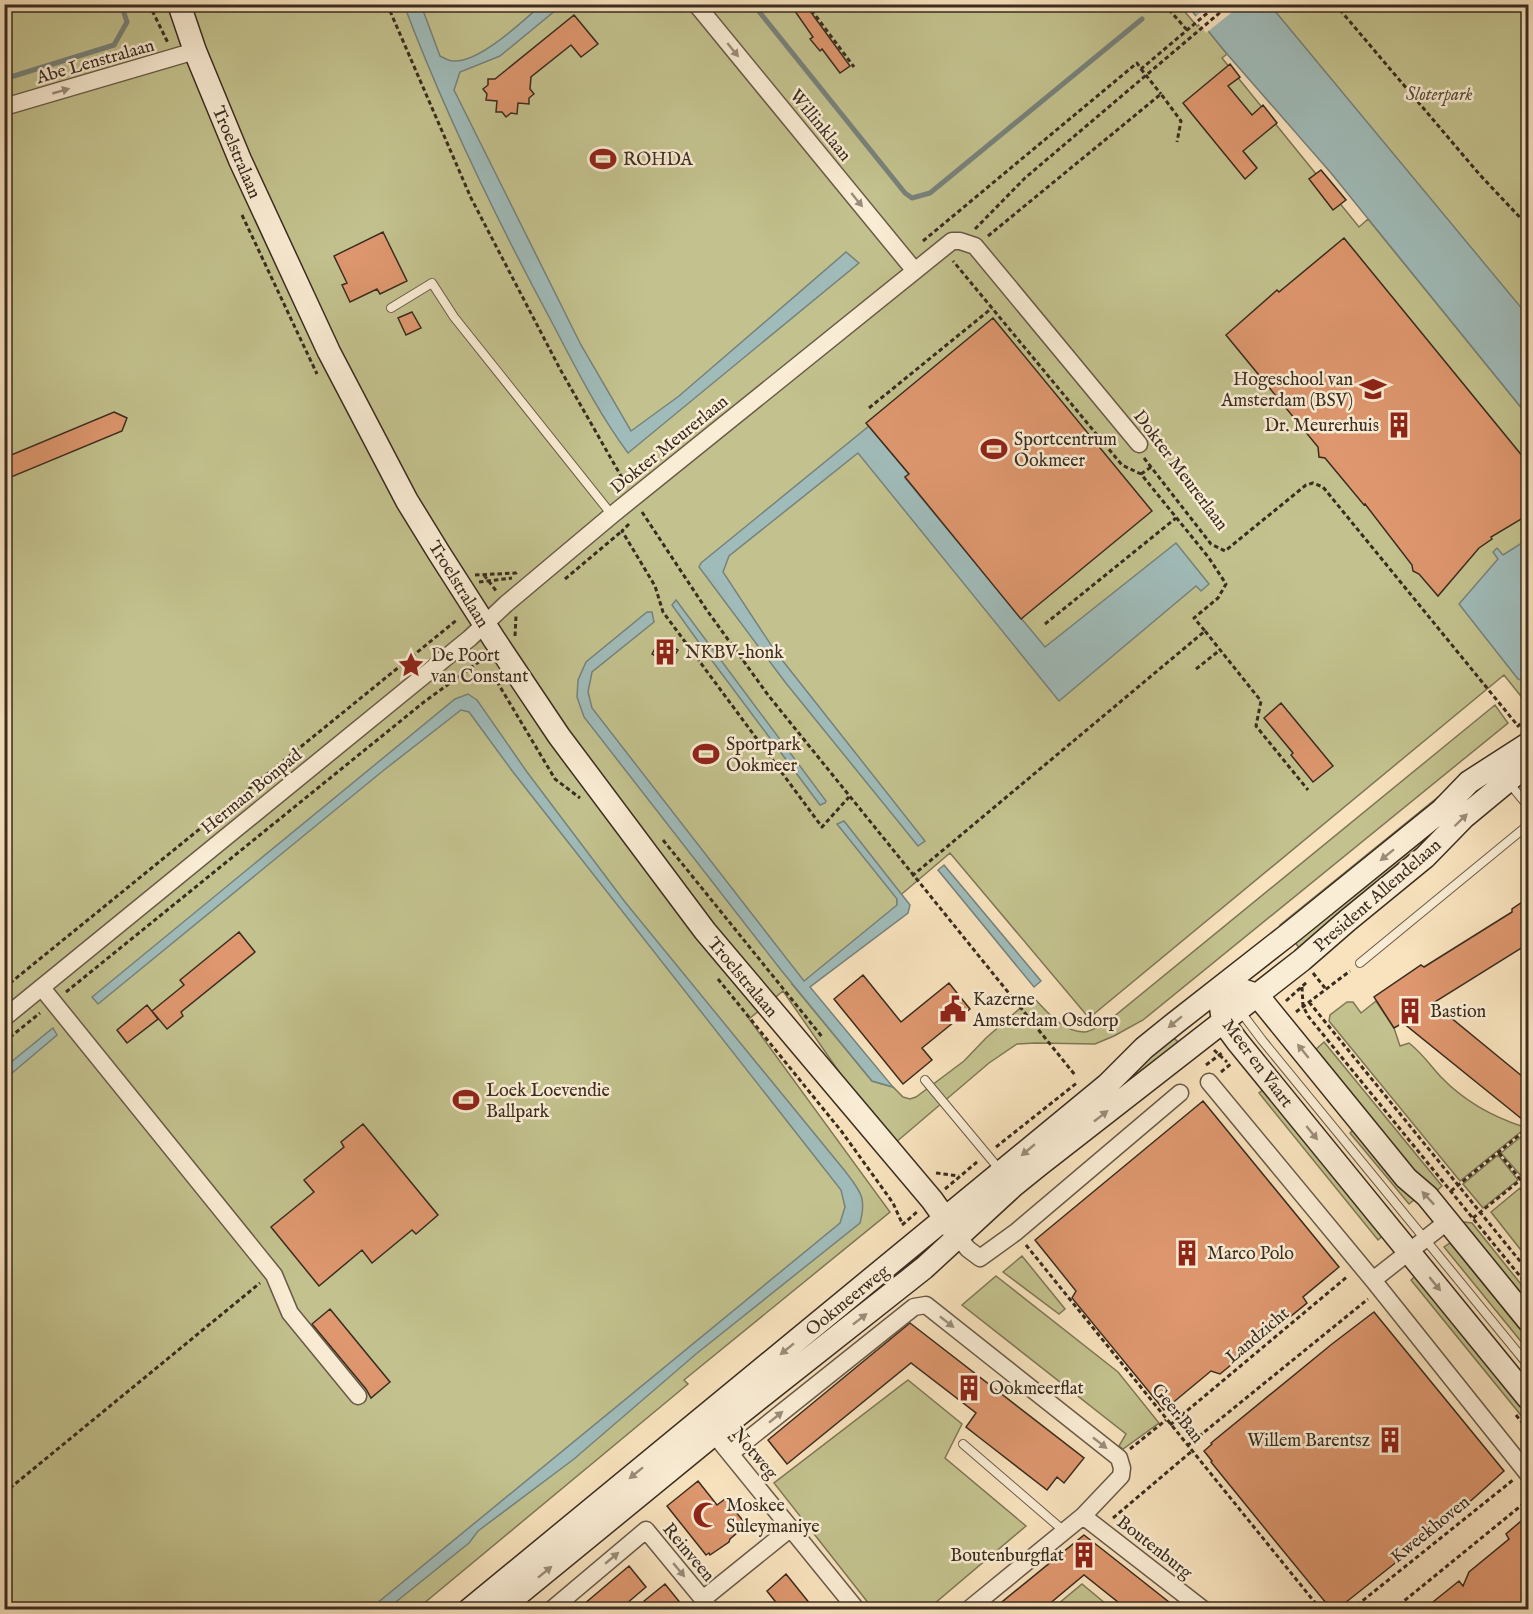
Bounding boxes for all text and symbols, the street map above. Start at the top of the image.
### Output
street label: Abe Lenstralaan [33,34,157,91]
one-way arrow [727,42,740,58]
park label: Sloterpark [1406,84,1472,107]
street label: Willinklaan [784,85,856,167]
one-way arrow [52,86,70,95]
street label: Troelstralaan [206,103,266,203]
sports icon: ROHDA [588,144,618,174]
place label: ROHDA [623,149,694,172]
one-way arrow [851,192,864,208]
place label: Hogeschool van Amsterdam (BSV) [1220,369,1353,413]
school or university icon: Hogeschool van Amsterdam (BSV) [1358,374,1388,404]
street label: Dokter Meurerlaan [607,390,734,500]
street label: Dokter Meurerlaan [1127,406,1233,536]
building icon: Dr. Meurerhuis [1384,410,1414,440]
place label: Dr. Meurerhuis [1265,415,1379,438]
place label: Sportcentrum Ookmeer [1014,429,1117,473]
sports icon: Sportcentrum Ookmeer [979,434,1009,464]
street label: Troelstralaan [422,537,494,633]
building icon: NKBV-honk [650,637,680,667]
place label: NKBV-honk [685,642,784,665]
place label: De Poort van Constant [431,645,528,689]
place icon: De Poort van Constant [396,650,426,680]
place label: Sportpark Ookmeer [726,734,801,778]
sports icon: Sportpark Ookmeer [691,739,721,769]
street label: Herman Bonpad [197,744,308,840]
one-way arrow [1454,814,1468,828]
street label: President Allendelaan [1309,834,1447,958]
one-way arrow [1379,848,1395,861]
street label: Troelstralaan [701,933,782,1023]
place label: Kazerne Amsterdam Osdorp [972,989,1119,1033]
public building icon: Kazerne Amsterdam Osdorp [938,994,968,1024]
building icon: Bastion [1395,996,1425,1026]
place label: Bastion [1430,1001,1487,1024]
street label: Meer en Vaart [1216,1015,1297,1113]
one-way arrow [1167,1016,1183,1029]
one-way arrow [1296,1043,1309,1059]
place label: Loek Loevendie Ballpark [486,1080,610,1124]
sports icon: Loek Loevendie Ballpark [451,1085,481,1115]
one-way arrow [1093,1109,1109,1122]
one-way arrow [1305,1125,1318,1140]
one-way arrow [1021,1144,1036,1156]
one-way arrow [1421,1191,1435,1206]
building icon: Marco Polo [1172,1238,1202,1268]
place label: Marco Polo [1207,1243,1294,1266]
street label: Ookmeerweg [801,1260,895,1342]
one-way arrow [1429,1276,1442,1292]
street label: Landzicht [1221,1303,1295,1369]
one-way arrow [852,1312,868,1325]
one-way arrow [940,1315,955,1327]
one-way arrow [779,1343,795,1356]
building icon: Ookmeerflat [954,1373,984,1403]
place label: Ookmeerflat [989,1378,1084,1401]
street label: Geer Ban [1146,1379,1208,1449]
one-way arrow [768,1410,784,1423]
street label: Notweg [726,1423,782,1485]
building icon: Willem Barentsz [1375,1425,1405,1455]
place label: Willem Barentsz [1247,1430,1370,1453]
one-way arrow [1092,1436,1108,1449]
one-way arrow [628,1466,644,1479]
street label: Kweekhoven [1387,1491,1476,1569]
place label: Moskee Suleymaniye [726,1495,819,1539]
mosque icon: Moskee Suleymaniye [691,1500,721,1530]
street label: Boutenburg [1111,1511,1197,1585]
street label: Reinveen [657,1519,719,1588]
building icon: Boutenburgflat [1069,1540,1099,1570]
place label: Boutenburgflat [950,1545,1064,1568]
one-way arrow [604,1552,620,1565]
one-way arrow [672,1562,685,1578]
one-way arrow [537,1567,552,1579]

